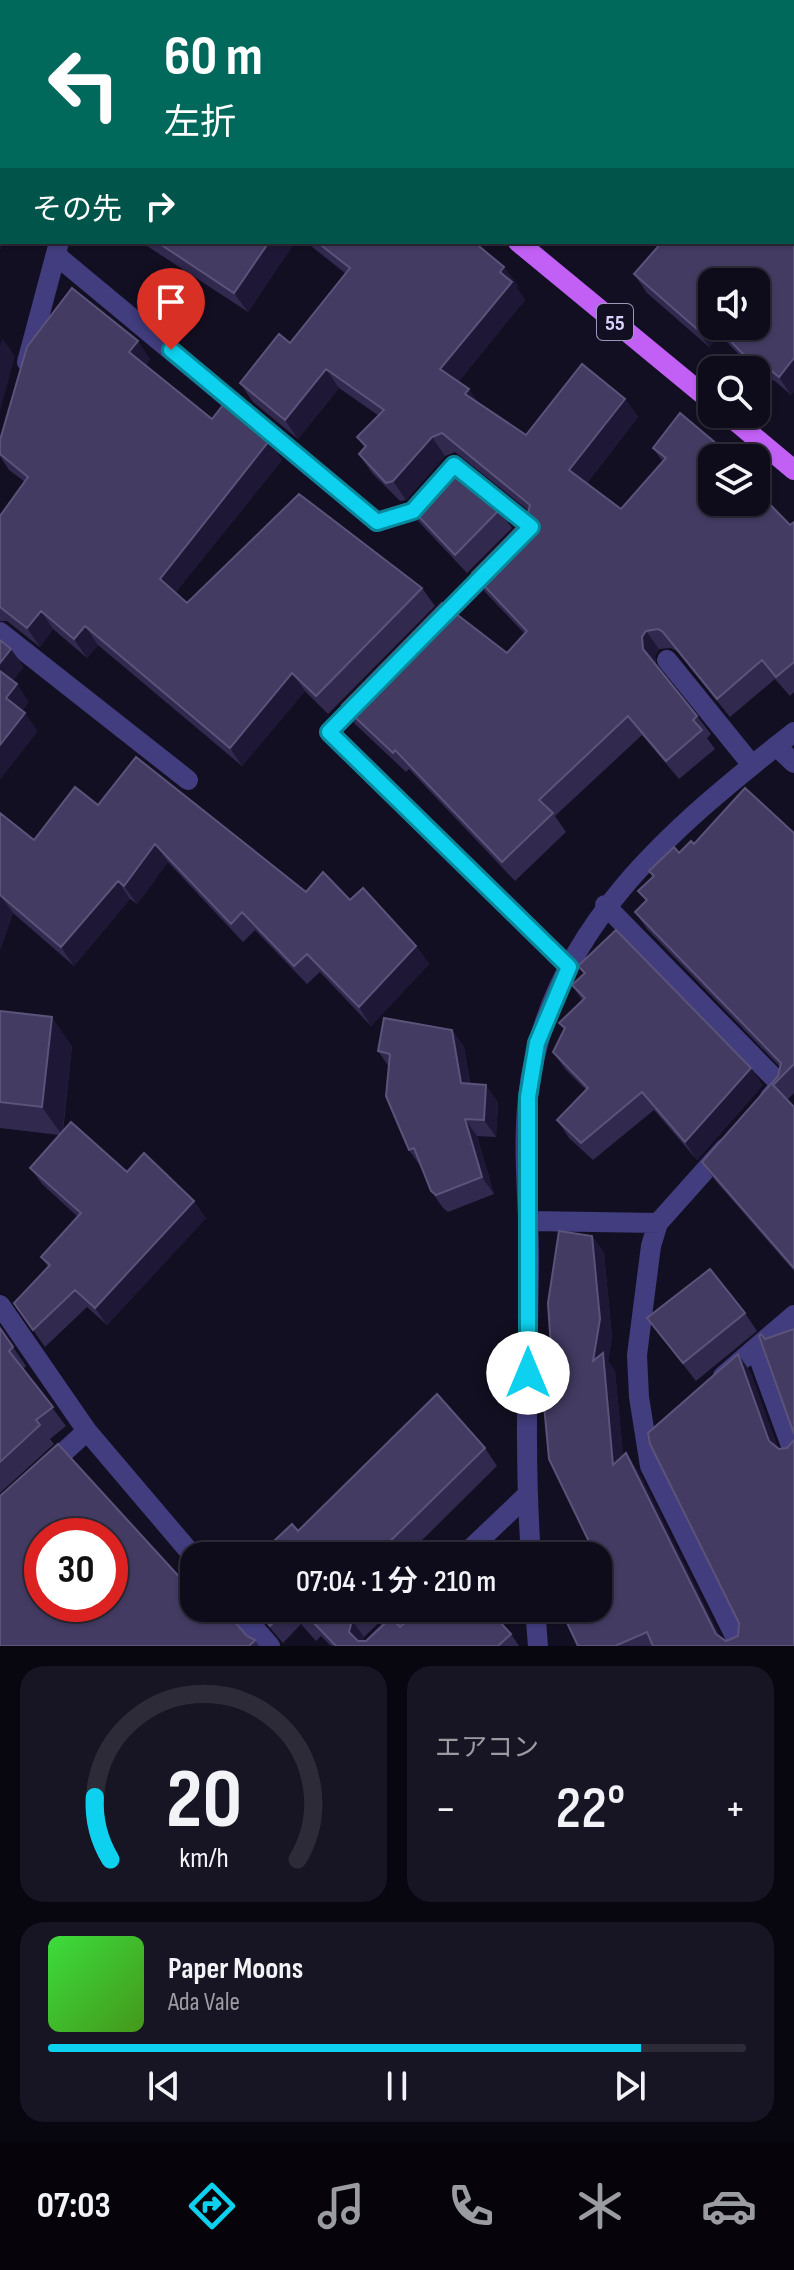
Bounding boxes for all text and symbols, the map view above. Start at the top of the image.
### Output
text: 60 m [164,24,263,91]
icon: left [32,32,136,136]
text: 左折 [164,102,236,145]
icon: right [138,184,182,228]
text: その先 [32,192,122,228]
pin [137,268,205,350]
map controls [698,268,770,516]
button: sound [698,268,770,340]
icon: arrive [149,280,193,324]
road number: 55 [597,304,633,340]
button: search [698,356,770,428]
button: layers [698,444,770,516]
position arrow [486,1331,570,1415]
speed limit sign: 30 [24,1518,128,1622]
text: 07:04 · 1 分 · 210 m [296,1564,496,1600]
text: エアコン [435,1733,539,1764]
text: 20 [165,1751,242,1851]
text: 22° [556,1773,625,1845]
text: − [435,1783,457,1836]
text: + [724,1783,746,1836]
text: km/h [179,1841,228,1876]
text: Paper Moons [168,1951,303,1987]
text: Ada Vale [168,1987,240,2018]
icon: previous [142,2064,186,2108]
icon: pause [375,2064,419,2108]
icon: next [608,2064,652,2108]
icon: directions [184,2178,240,2234]
icon: music [313,2178,369,2234]
icon: phone [443,2178,499,2234]
icon: climate [572,2178,628,2234]
icon: car [701,2178,757,2234]
text: 07:03 [37,2185,111,2228]

